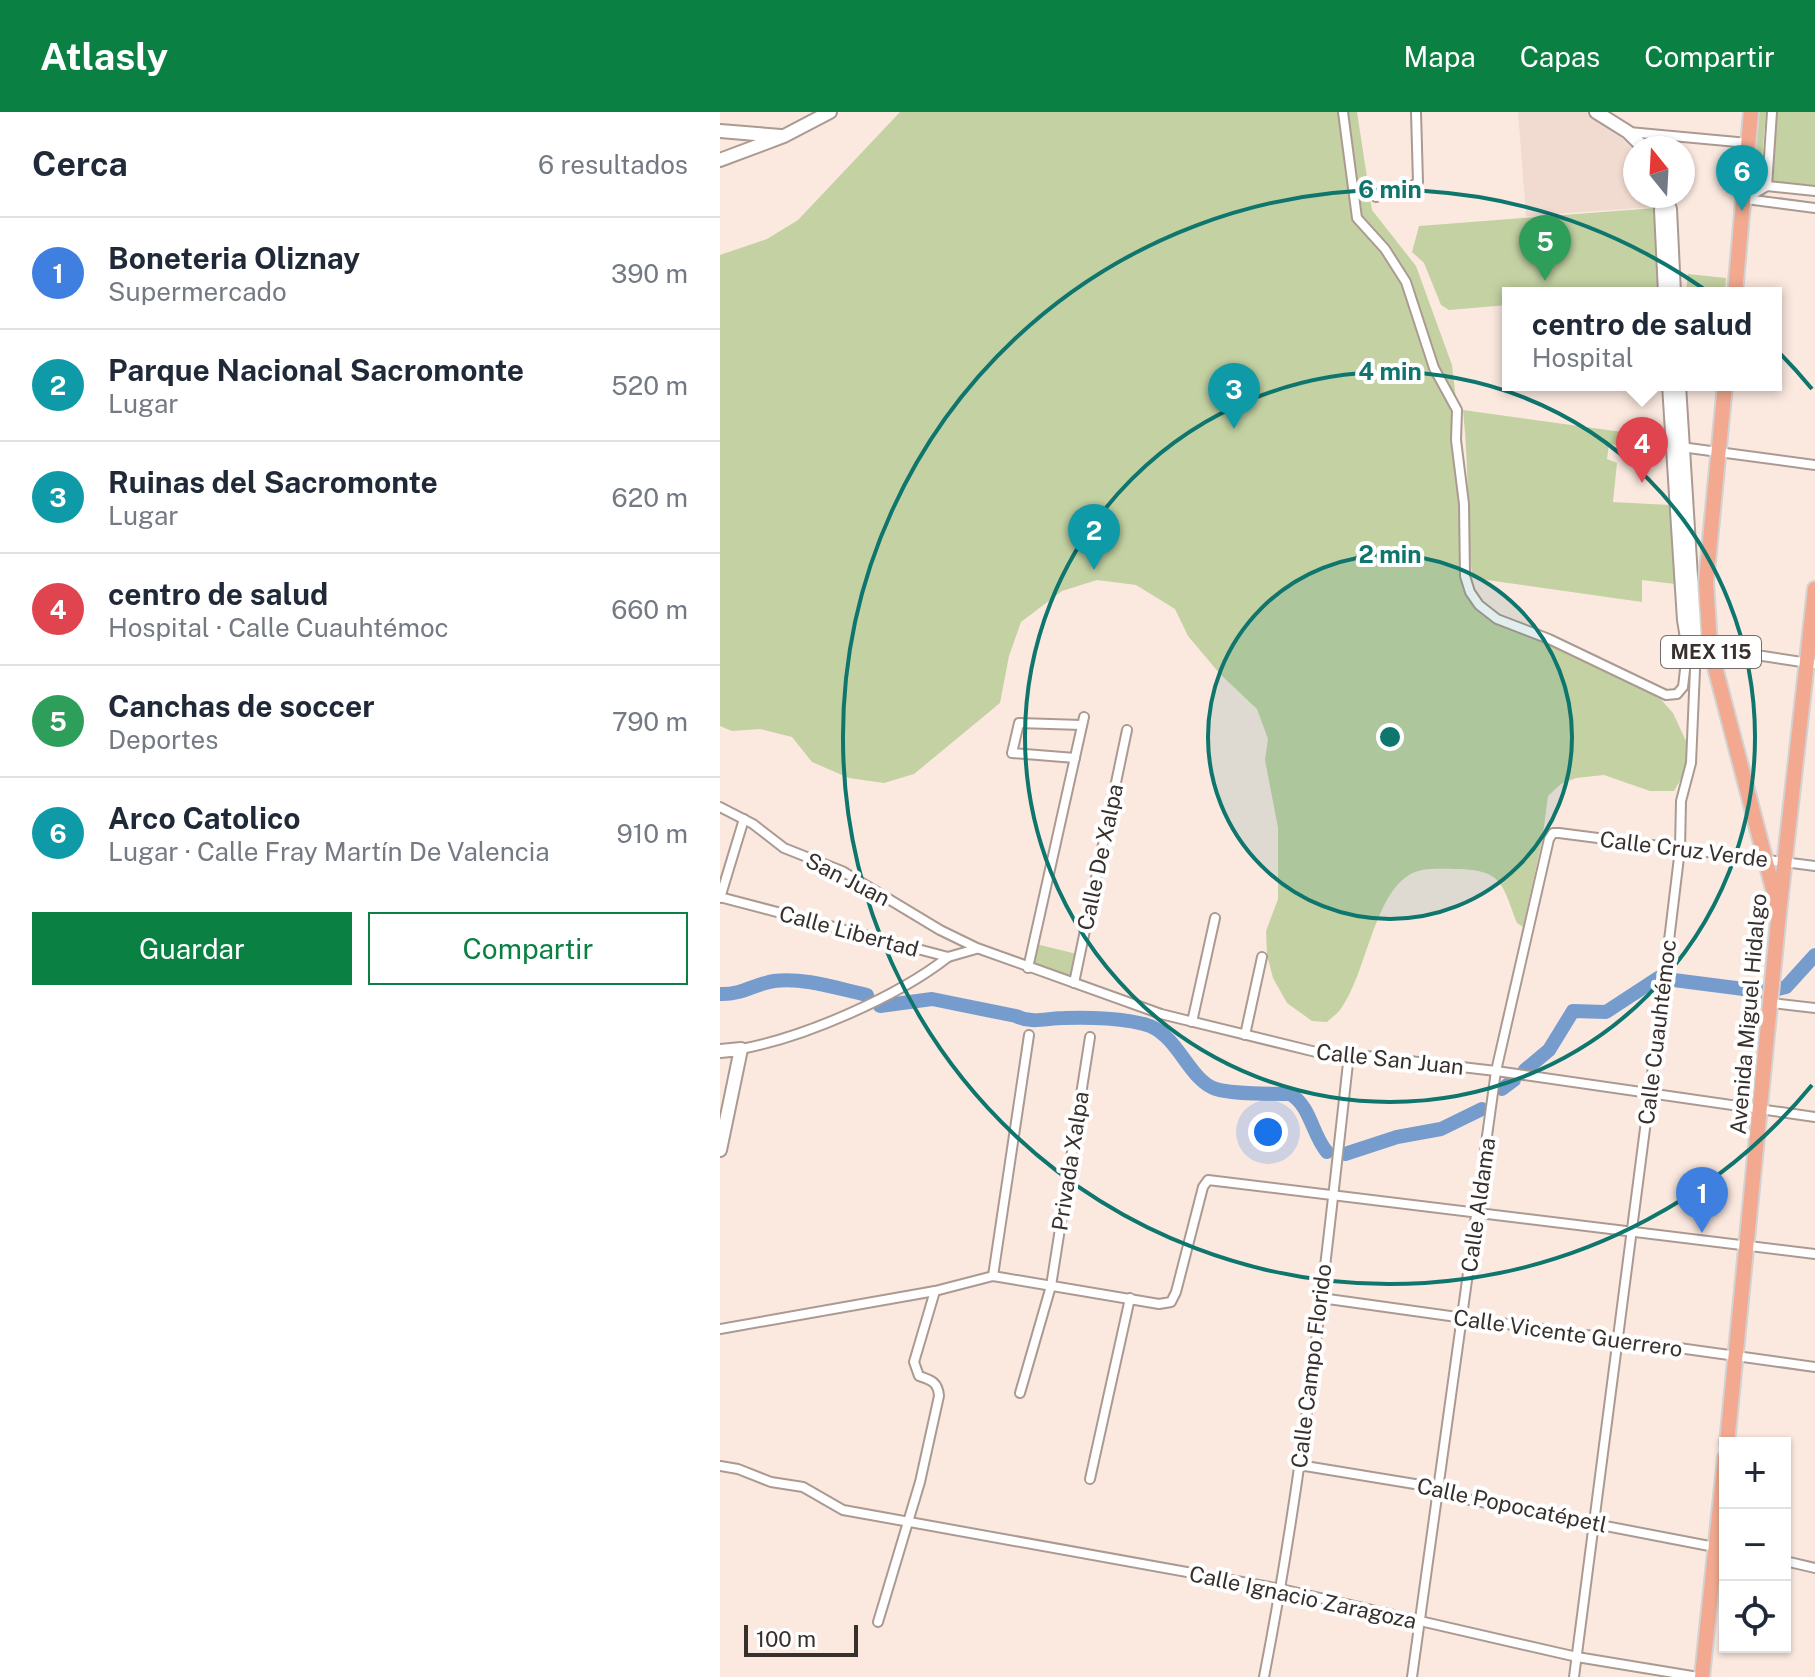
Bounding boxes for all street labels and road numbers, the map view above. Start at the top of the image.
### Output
road number: MEX 115 [1661,636,1761,668]
street label: Calle De Xalpa [1072,781,1128,933]
street label: Calle Cruz Verde [1598,826,1770,872]
street label: San Juan [802,847,894,911]
street label: Avenida Miguel Hidalgo [1724,892,1772,1136]
street label: Calle Libertad [776,900,922,962]
street label: Calle Cuauhtémoc [1633,938,1681,1126]
street label: Calle San Juan [1315,1038,1465,1080]
street label: Privada Xalpa [1046,1090,1094,1232]
street label: Calle Aldama [1456,1136,1500,1274]
street label: Calle Campo Florido [1286,1262,1336,1470]
street label: Calle Vicente Guerrero [1452,1304,1684,1362]
street label: Calle Popocatépetl [1415,1472,1609,1538]
street label: Calle Ignacio Zaragoza [1187,1560,1419,1634]

